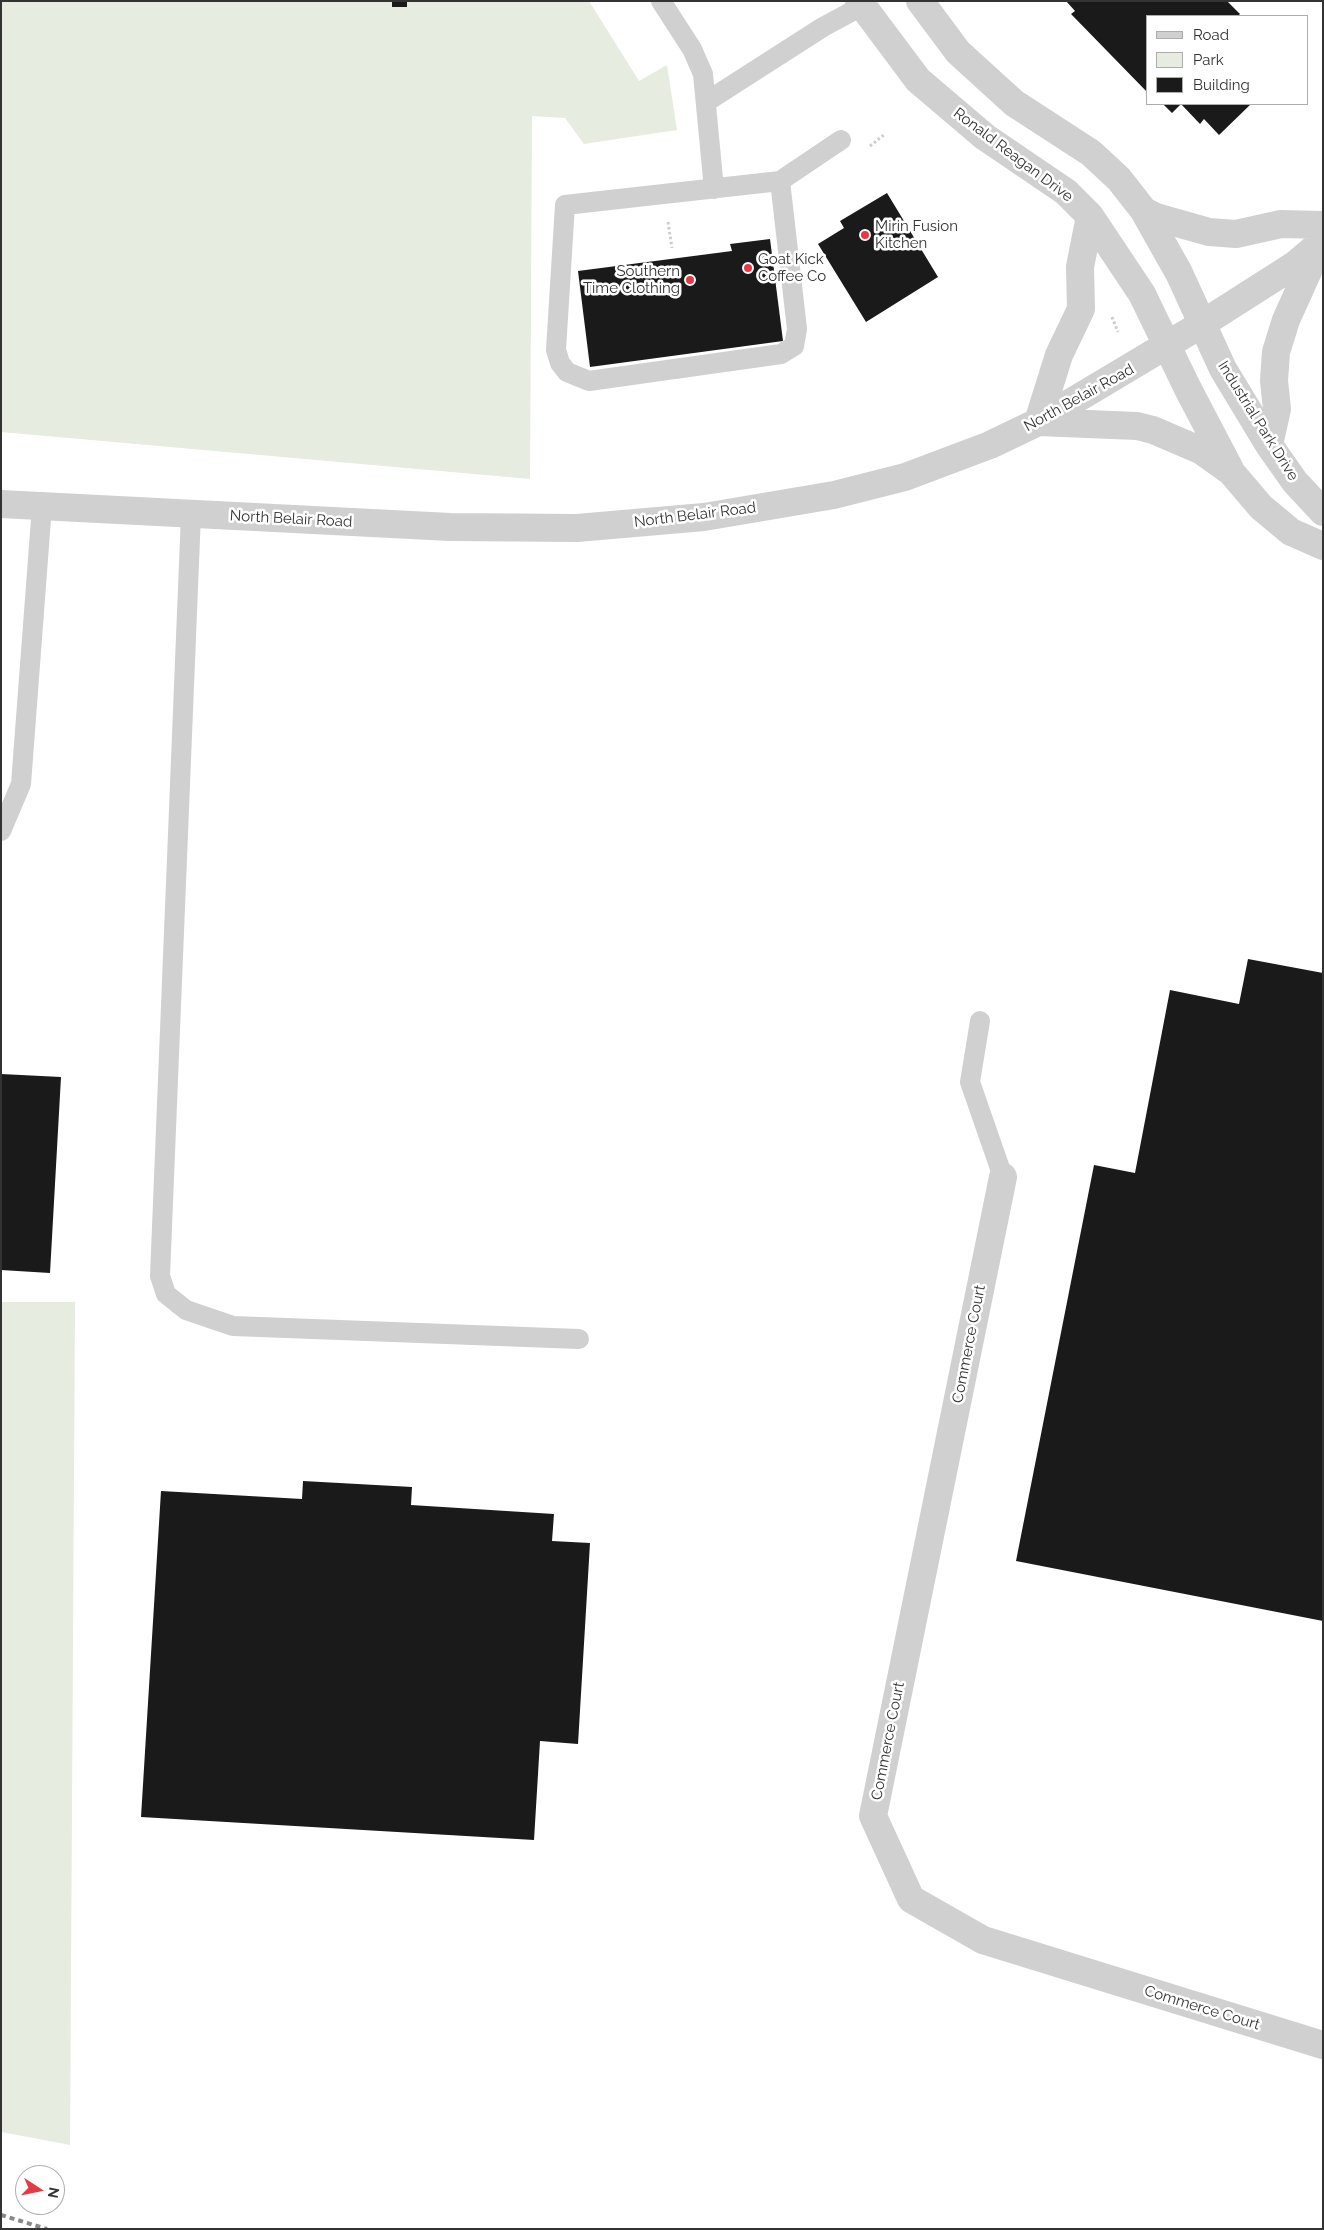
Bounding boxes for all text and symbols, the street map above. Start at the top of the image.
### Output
legend [1146,15,1309,105]
text: Road [1193,26,1229,44]
text: Park [1193,51,1224,69]
text: Building [1193,76,1250,94]
street label: Ronald Reagan Drive [950,104,1076,206]
place label: Mirin Fusion Kitchen [875,217,958,252]
marker: Mirin Fusion Kitchen [859,229,871,241]
place label: Goat Kick Coffee Co [758,250,826,285]
place label: Southern Time Clothing [583,262,680,297]
marker: Goat Kick Coffee Co [742,262,754,274]
marker: Southern Time Clothing [684,274,696,286]
street label: Industrial Park Drive [1214,358,1302,484]
street label: North Belair Road [1021,360,1137,436]
street label: North Belair Road [633,499,757,531]
street label: North Belair Road [229,507,353,531]
street label: Commerce Court [949,1283,989,1405]
street label: Commerce Court [868,1680,908,1802]
street label: Commerce Court [1142,1982,1262,2034]
north arrow [15,2165,65,2215]
text: N [45,2186,63,2199]

